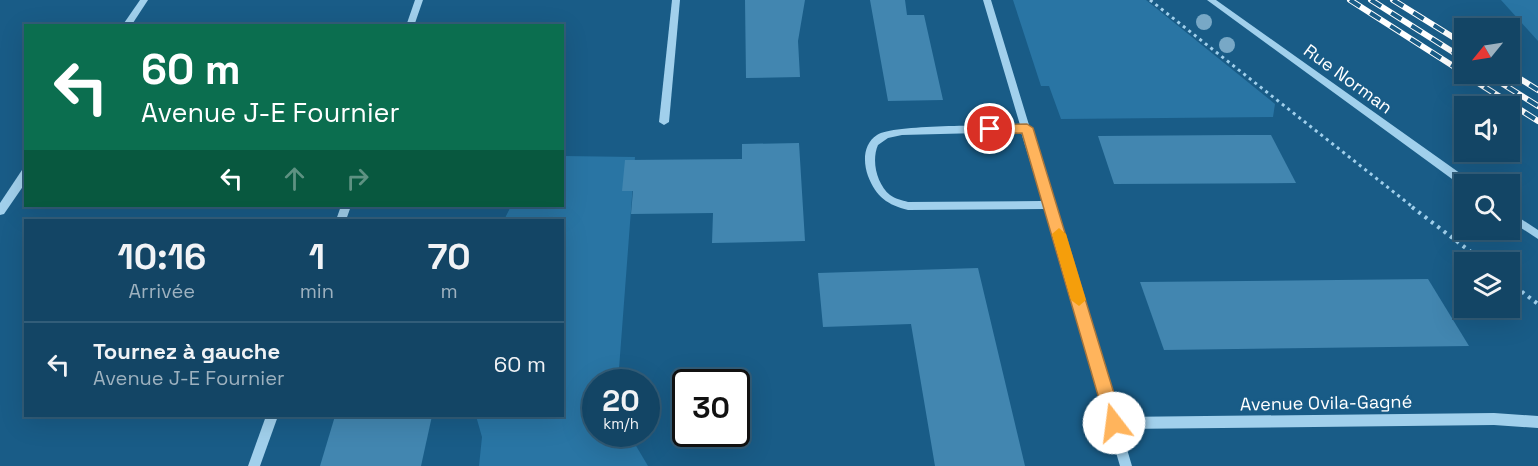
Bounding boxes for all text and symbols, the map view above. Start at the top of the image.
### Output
north arrow [1454,18,1520,84]
map controls [1454,18,1520,318]
street label: Rue Norman [1299,39,1397,119]
text: 60 m [141,43,241,96]
icon: left [42,48,120,126]
text: Avenue J-E Fournier [141,95,400,130]
button: sound [1454,96,1520,162]
pin [964,103,1015,154]
icon: arrive [973,112,1006,145]
icon: left [215,162,248,195]
icon: ahead [278,162,311,195]
icon: right [341,162,374,195]
button: search [1454,174,1520,240]
text: 10:16 [117,234,206,280]
text: 1 [309,234,325,280]
text: 70 [427,234,471,280]
button: layers [1454,252,1520,318]
text: Arrivée [129,278,195,304]
text: min [300,278,334,304]
text: m [440,278,458,304]
text: Tournez à gauche [93,337,280,365]
icon: left [42,348,75,381]
text: 60 m [494,350,546,378]
text: Avenue J-E Fournier [93,365,285,391]
speed limit sign: 30 [672,369,750,447]
text: 20 [602,381,640,420]
street label: Avenue Ovila-Gagné [1240,389,1412,416]
position arrow [1082,391,1146,455]
text: km/h [603,414,639,433]

